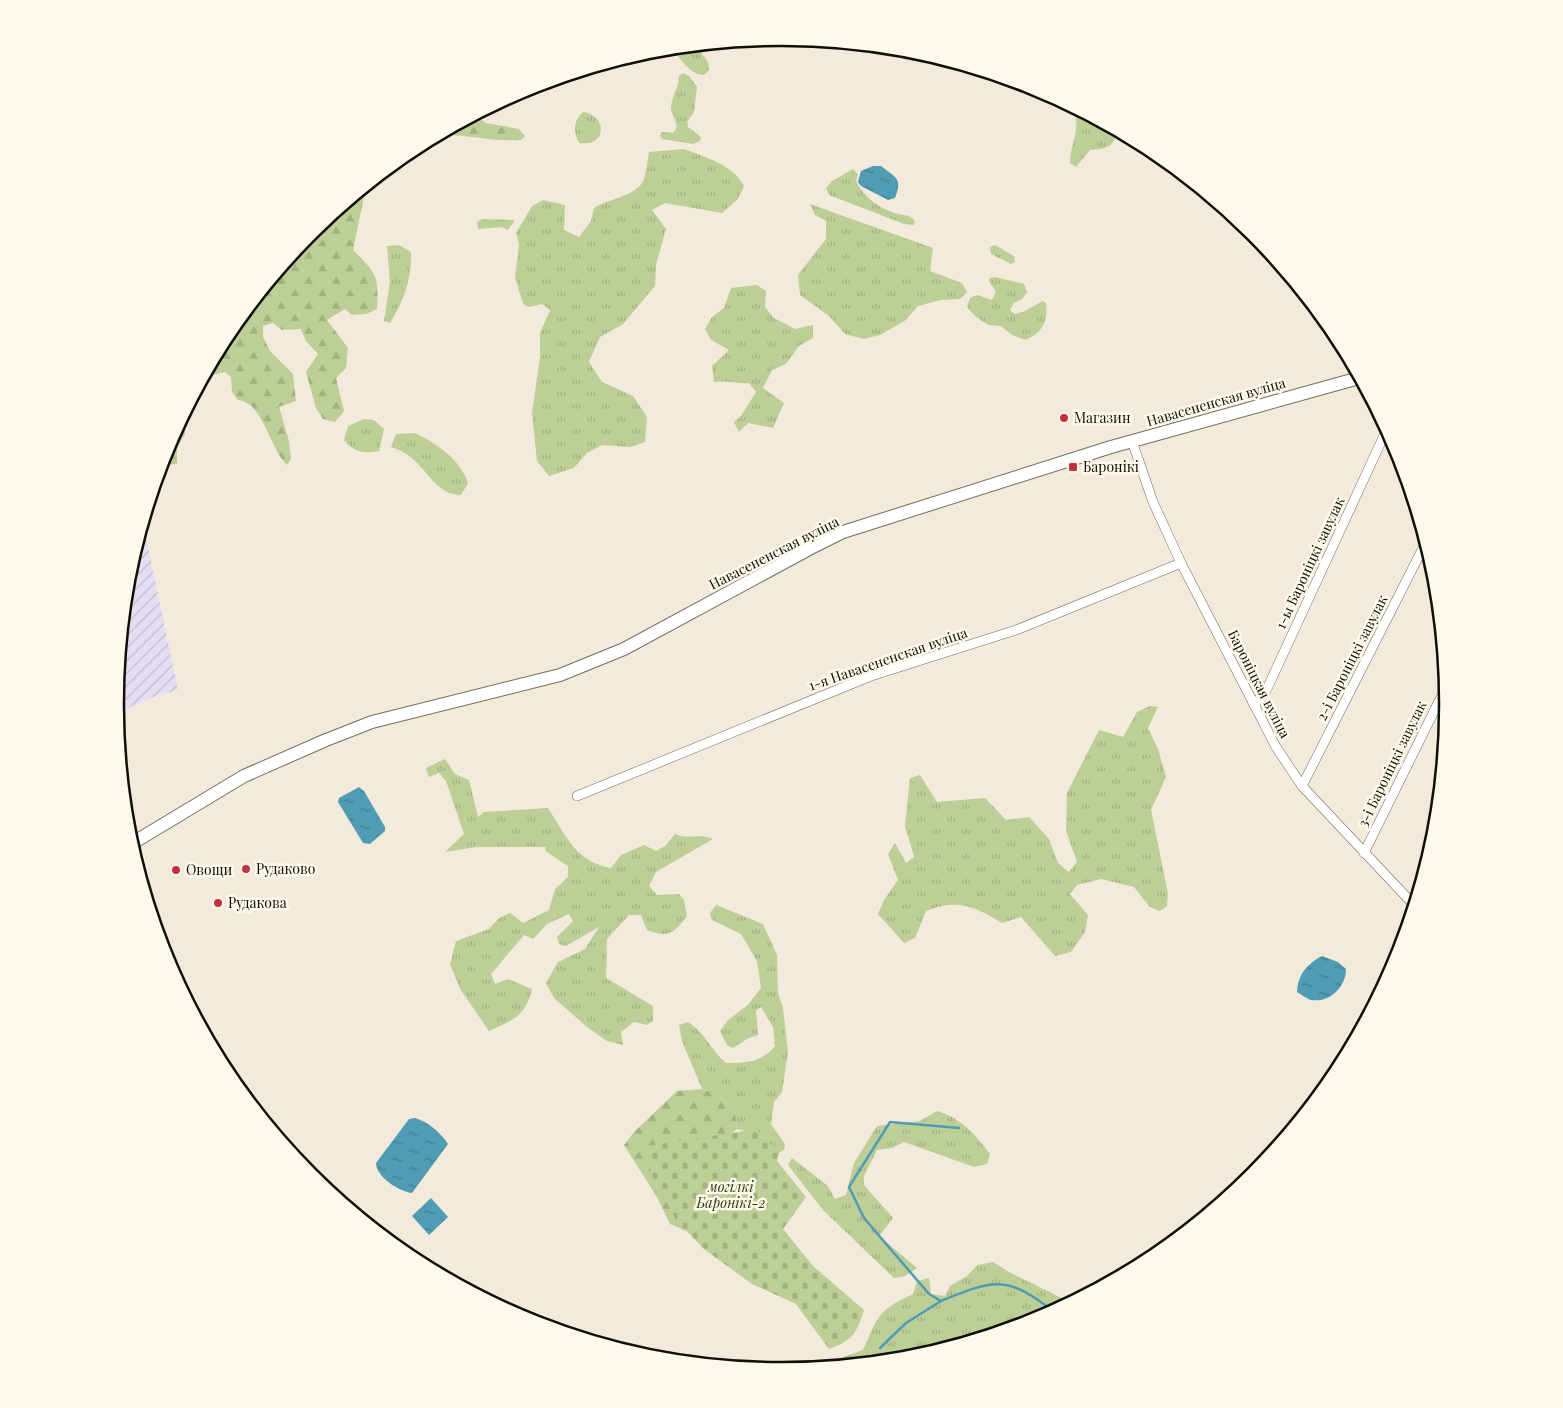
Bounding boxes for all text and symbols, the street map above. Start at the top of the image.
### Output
street label: Навасененская вуліца [1144,373,1288,430]
place label: Магазин [1074,408,1131,427]
marker: Магазин [1058,412,1070,424]
place label: Баронікі [1083,457,1139,476]
marker: Баронікі [1067,461,1079,473]
street label: 1-ы Бароніцкі завулак [1271,494,1348,632]
street label: Навасененская вуліца [705,511,842,594]
street label: 2-і Бароніцкі завулак [1312,592,1392,724]
street label: 1-я Навасененская вуліца [806,622,970,695]
street label: Бароніцкая вуліца [1224,626,1295,741]
street label: 3-і Бароніцкі завулак [1353,697,1430,830]
place label: Рудаково [256,859,316,878]
place label: Овощи [186,860,233,879]
marker: Рудаково [240,863,252,875]
marker: Овощи [170,864,182,876]
place label: Рудакова [228,893,287,912]
marker: Рудакова [212,897,224,909]
park label: могілкі Баронікі-2 [695,1177,766,1212]

